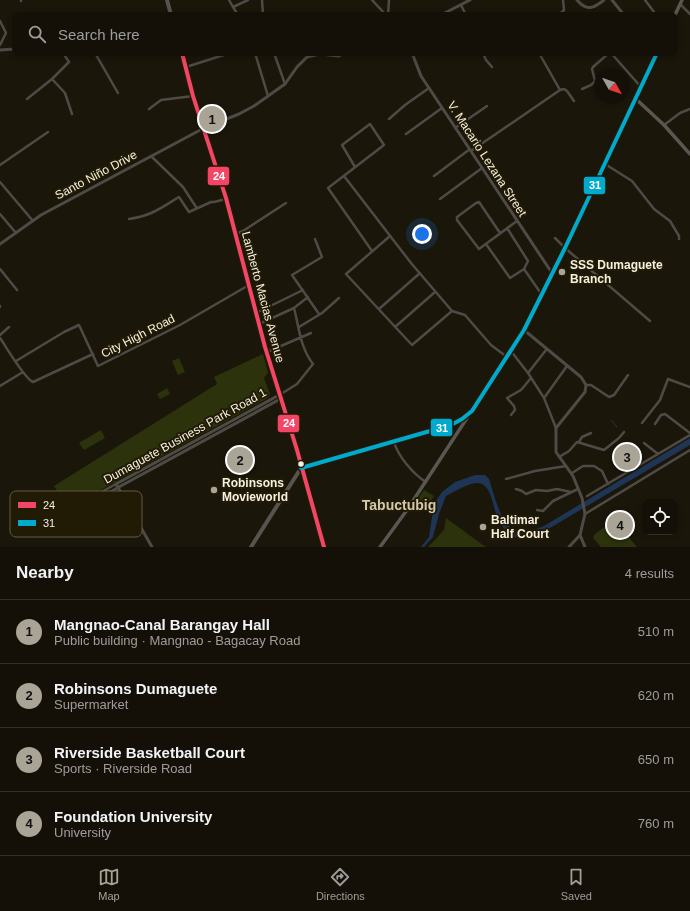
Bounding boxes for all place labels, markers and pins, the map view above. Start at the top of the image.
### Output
pin: 1 [199,104,225,134]
place label: SSS Dumaguete Branch [570,258,663,286]
marker: SSS Dumaguete Branch [557,267,567,277]
pin: 3 [614,442,640,472]
pin: 2 [227,445,253,475]
unlabelled marker [296,459,306,469]
place label: Robinsons Movieworld [222,476,288,504]
marker: Robinsons Movieworld [209,485,219,495]
pin: 4 [607,510,633,540]
place label: Baltimar Half Court [491,513,549,541]
marker: Baltimar Half Court [478,522,488,532]

